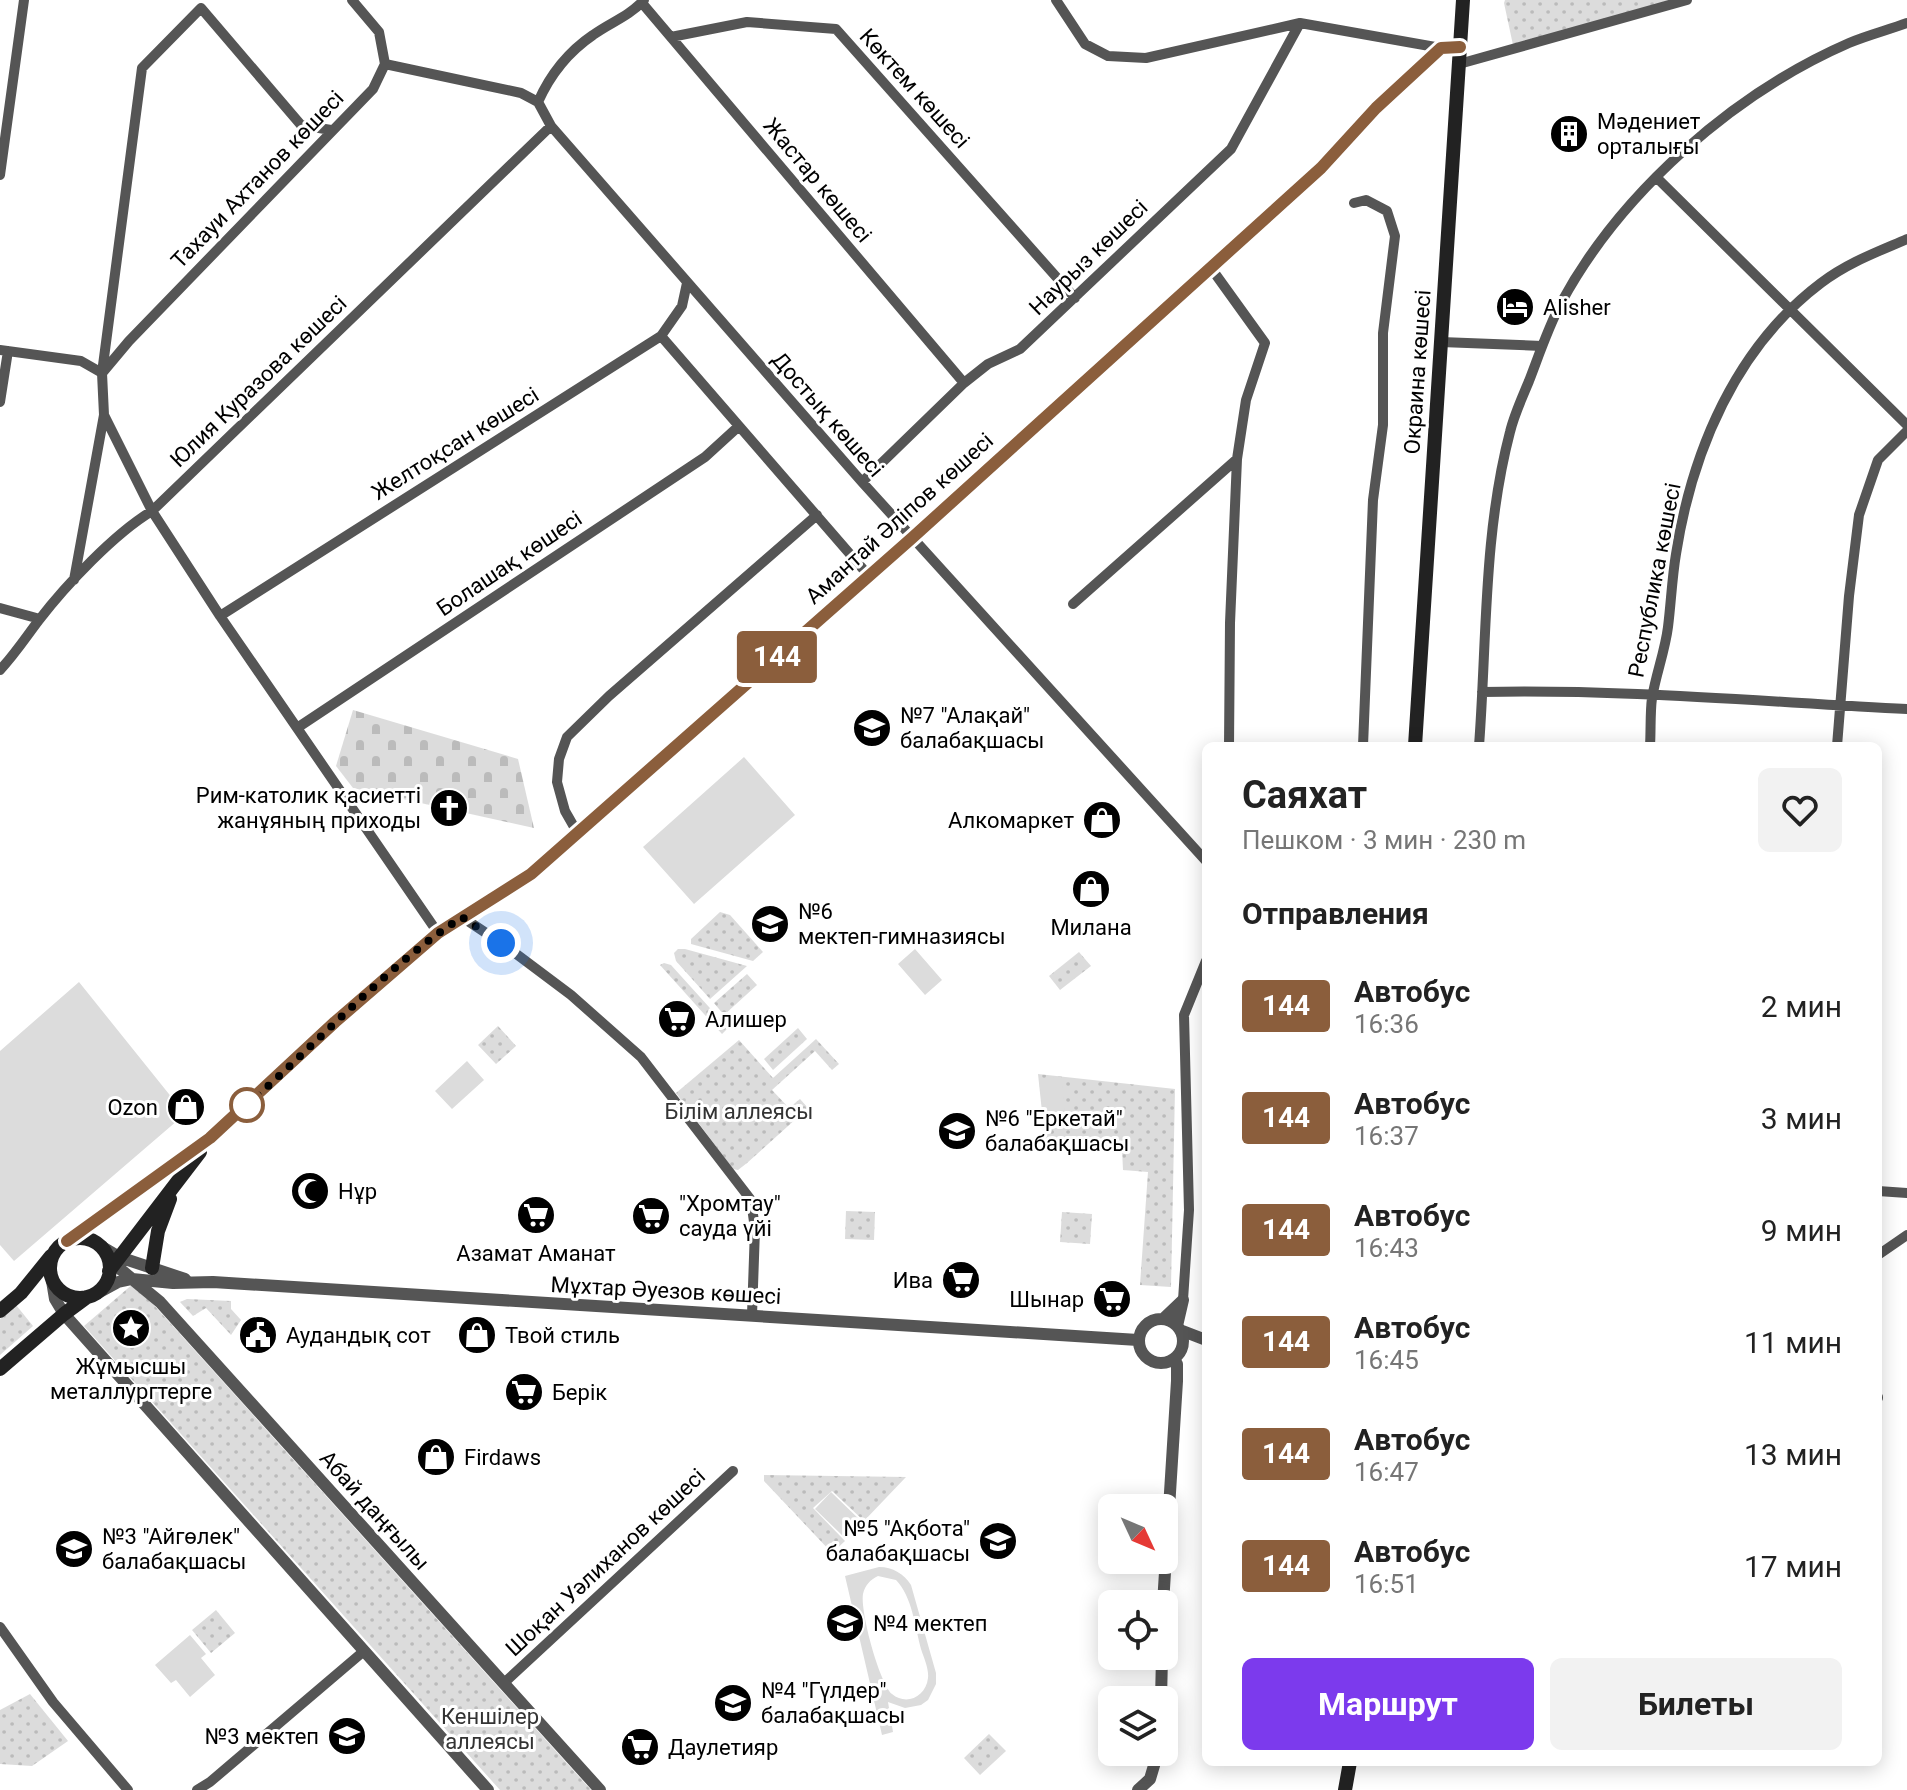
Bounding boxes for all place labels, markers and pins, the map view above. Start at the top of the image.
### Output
place label: Мәдениет орталығы [1597,109,1701,159]
building icon: Мәдениет орталығы [1548,113,1590,155]
hotel icon: Alisher [1494,286,1536,328]
place label: Alisher [1543,295,1611,320]
place label: №7 "Алақай" балабақшасы [900,703,1044,753]
school or university icon: №7 "Алақай" балабақшасы [851,707,893,749]
place label: Рим-католик қасиетті жанұяның приходы [196,783,421,833]
church icon: Рим-католик қасиетті жанұяның приходы [428,787,470,829]
shop icon: Алкомаркет [1081,799,1123,841]
place label: Алкомаркет [948,808,1074,833]
shop icon: Милана [1070,868,1112,910]
place label: №6 мектеп-гимназиясы [798,899,1006,949]
school or university icon: №6 мектеп-гимназиясы [749,903,791,945]
place label: Милана [1050,915,1132,940]
supermarket icon: Алишер [656,998,698,1040]
place label: Алишер [705,1007,787,1032]
shop icon: Ozon [165,1086,207,1128]
unlabelled marker [230,1088,264,1122]
place label: Ozon [107,1095,158,1120]
place label: №6 "Еркетай" балабақшасы [985,1106,1129,1156]
school or university icon: №6 "Еркетай" балабақшасы [936,1110,978,1152]
mosque icon: Нұр [289,1170,331,1212]
place label: Нұр [338,1179,377,1204]
place label: "Хромтау" сауда үйі [679,1191,781,1241]
supermarket icon: Азамат Аманат [515,1194,557,1236]
supermarket icon: "Хромтау" сауда үйі [630,1195,672,1237]
place label: Азамат Аманат [456,1241,616,1266]
supermarket icon: Ива [940,1259,982,1301]
place label: Ива [893,1268,933,1293]
supermarket icon: Шынар [1091,1278,1133,1320]
place label: Шынар [1009,1287,1084,1312]
place icon: Жұмысшы металлургтерге [110,1307,152,1349]
public building icon: Аудандық сот [237,1314,279,1356]
shop icon: Твой стиль [456,1314,498,1356]
place label: Аудандық сот [286,1323,431,1348]
place label: Твой стиль [505,1323,620,1348]
place label: Жұмысшы металлургтерге [50,1354,212,1404]
supermarket icon: Берік [503,1371,545,1413]
place label: Берік [552,1380,607,1405]
shop icon: Firdaws [415,1436,457,1478]
place label: Firdaws [464,1445,541,1470]
place label: №5 "Ақбота" балабақшасы [826,1516,970,1566]
school or university icon: №5 "Ақбота" балабақшасы [977,1520,1019,1562]
place label: №3 "Айгөлек" балабақшасы [102,1524,246,1574]
school or university icon: №3 "Айгөлек" балабақшасы [53,1528,95,1570]
school or university icon: №4 мектеп [824,1602,866,1644]
place label: №4 мектеп [873,1611,987,1636]
place label: №4 "Гүлдер" балабақшасы [761,1678,905,1728]
school or university icon: №4 "Гүлдер" балабақшасы [712,1682,754,1724]
school or university icon: №3 мектеп [326,1715,368,1757]
place label: №3 мектеп [205,1724,319,1749]
supermarket icon: Даулетияр [619,1726,661,1768]
place label: Даулетияр [668,1735,778,1760]

